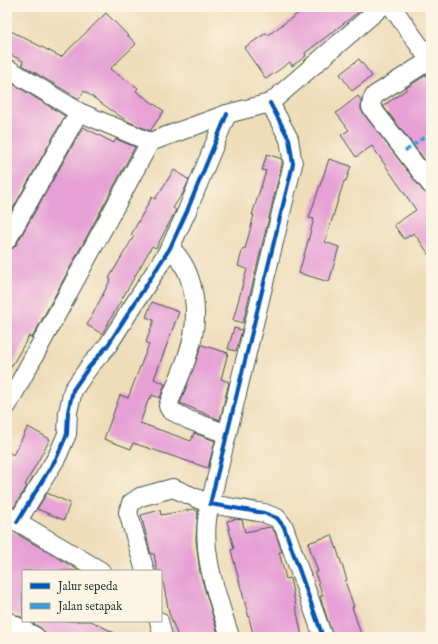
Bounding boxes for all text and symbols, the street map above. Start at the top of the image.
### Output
legend [22,570,162,622]
text: Jalur sepeda [56,579,118,595]
text: Jalan setapak [56,599,123,615]

